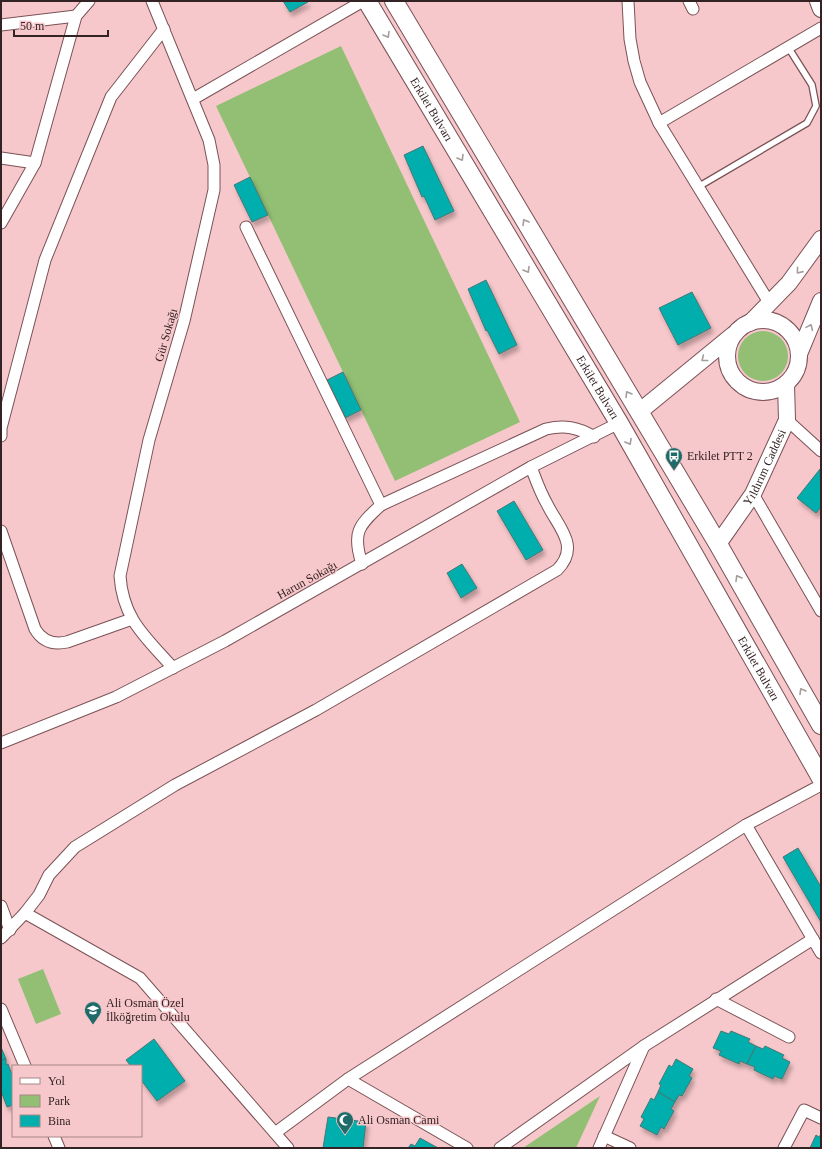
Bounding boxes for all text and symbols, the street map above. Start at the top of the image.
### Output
scale bar [14,12,108,38]
text: 50 m [20,19,45,33]
one-way arrow [382,30,390,37]
street label: Erkilet Bulvarı [407,75,456,144]
one-way arrow [456,154,463,161]
one-way arrow [523,219,530,226]
one-way arrow [523,266,530,273]
one-way arrow [796,266,803,273]
street label: Gür Sokağı [152,306,180,363]
one-way arrow [805,324,813,332]
street label: Erkilet Bulvarı [573,353,622,422]
one-way arrow [702,354,709,361]
one-way arrow [625,391,632,398]
street label: Yıldırım Caddesi [740,426,789,508]
one-way arrow [625,438,632,445]
bus stop icon: Erkilet PTT 2 [664,446,684,471]
place label: Erkilet PTT 2 [687,449,753,463]
street label: Harun Sokağı [275,557,340,602]
one-way arrow [735,574,742,582]
street label: Erkilet Bulvarı [735,634,783,704]
one-way arrow [799,688,806,695]
place label: Ali Osman Özel İlköğretim Okulu [106,996,190,1024]
school or university icon: Ali Osman Özel İlköğretim Okulu [83,1000,103,1025]
legend [12,1065,142,1137]
text: Yol [48,1074,65,1088]
text: Park [48,1094,70,1108]
mosque icon: Ali Osman Cami [335,1110,355,1135]
place label: Ali Osman Cami [358,1113,440,1127]
text: Bina [48,1114,71,1128]

